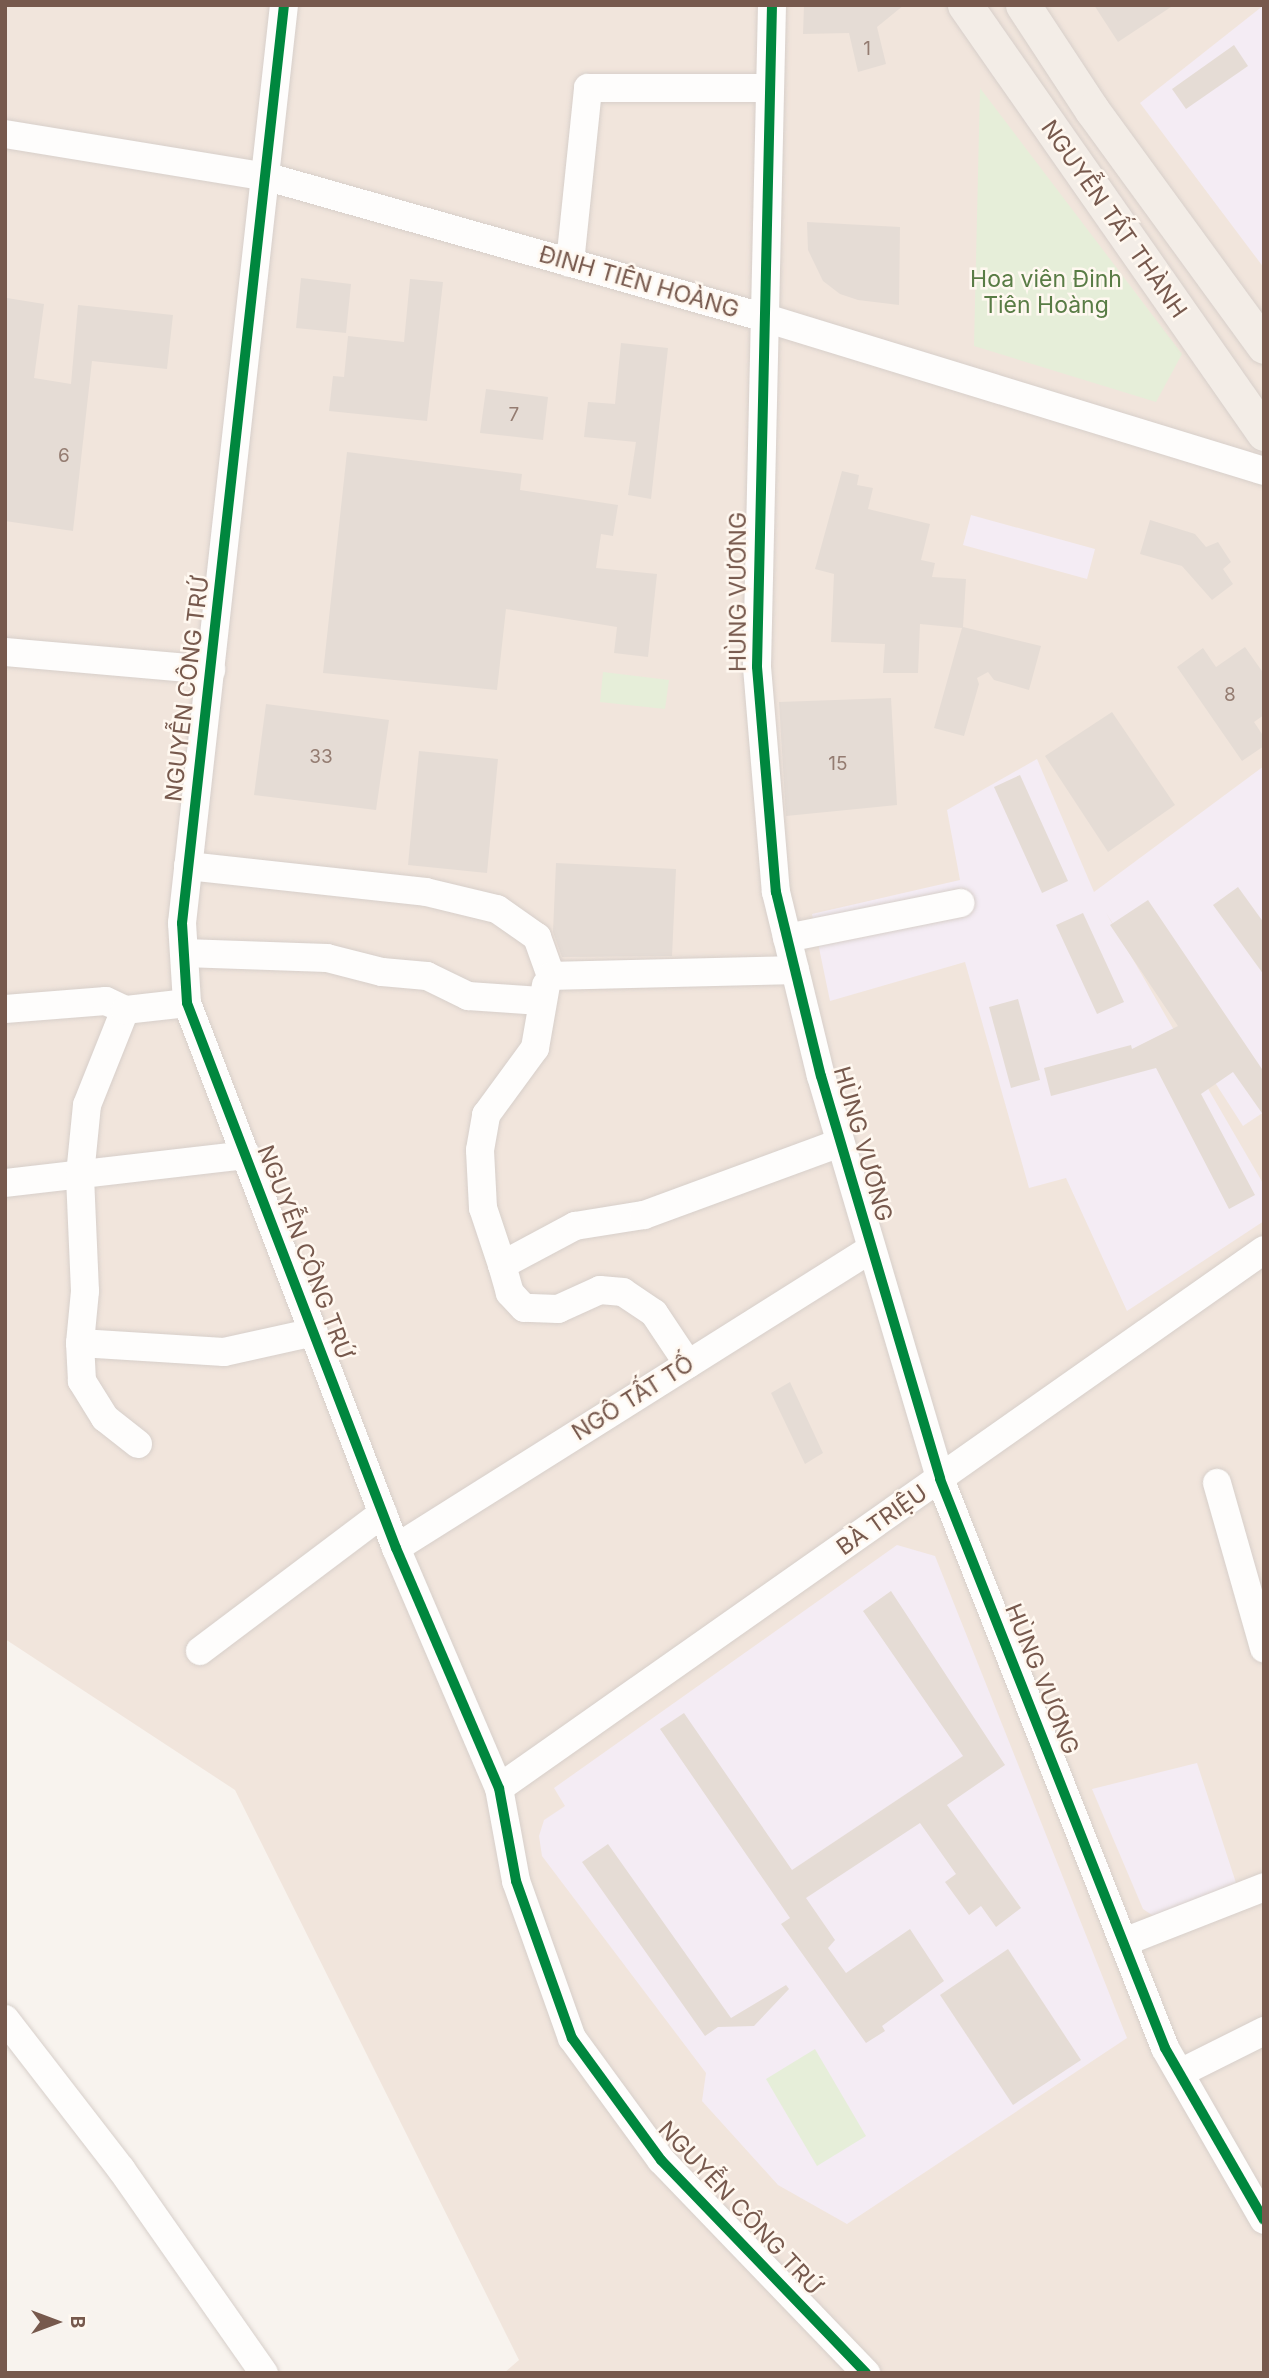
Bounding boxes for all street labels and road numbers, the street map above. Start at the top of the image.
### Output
street label: NGUYỄN TẤT THÀNH [1035,115,1193,323]
street label: ĐINH TIÊN HOÀNG [536,240,742,324]
street label: HÙNG VƯƠNG [724,512,752,672]
street label: NGUYỄN CÔNG TRỨ [159,575,215,803]
street label: HÙNG VƯƠNG [828,1063,898,1225]
street label: NGUYỄN CÔNG TRỨ [251,1141,359,1363]
street label: NGÔ TẤT TỐ [567,1350,699,1446]
street label: BÀ TRIỆU [831,1479,933,1561]
street label: HÙNG VƯƠNG [999,1600,1085,1758]
street label: NGUYỄN CÔNG TRỨ [653,2116,827,2300]

